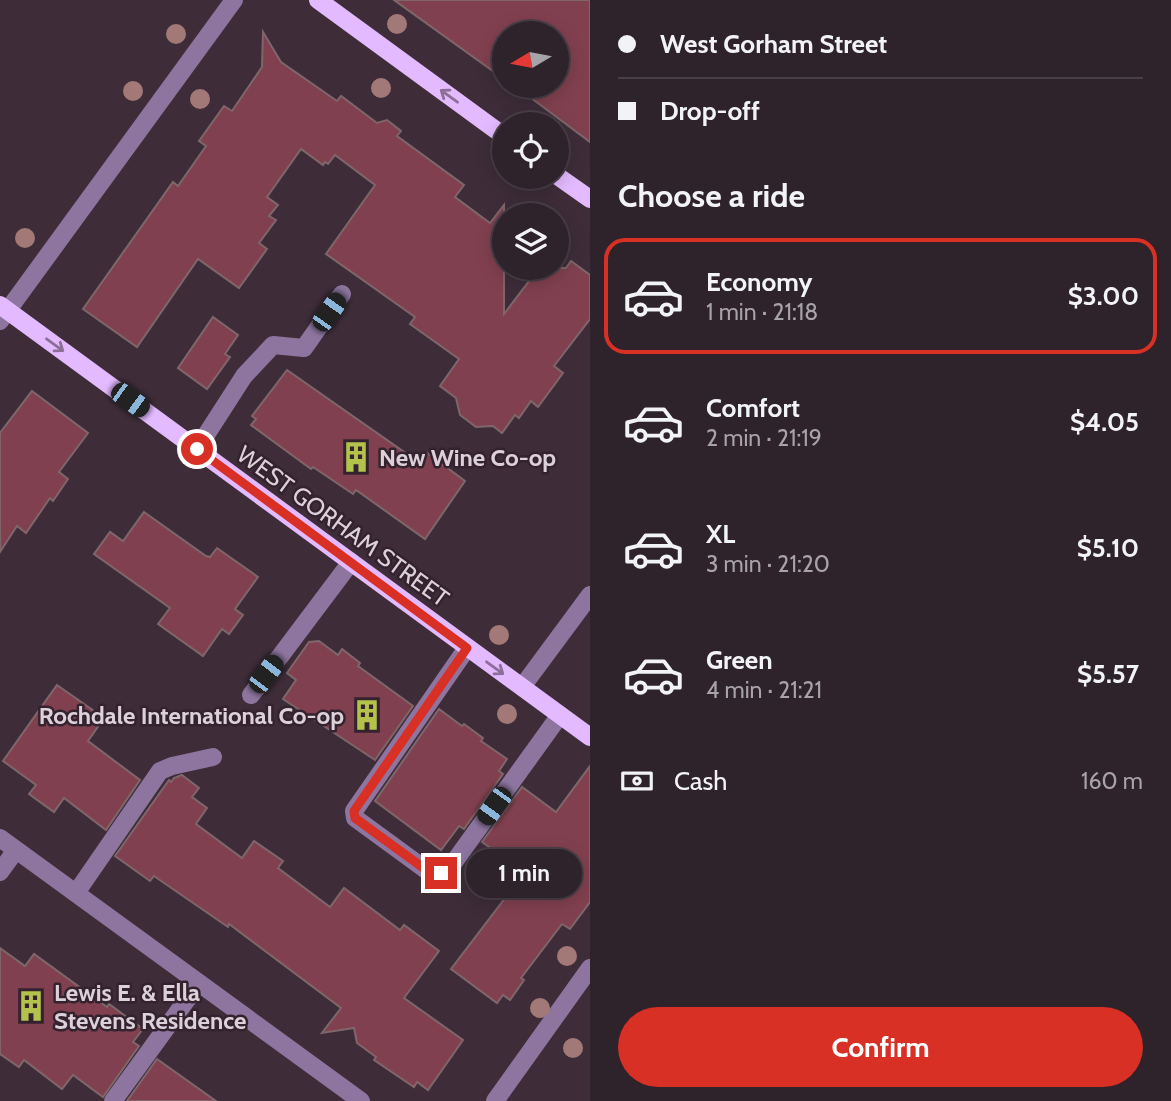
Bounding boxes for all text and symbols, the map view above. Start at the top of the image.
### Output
north arrow [492,21,569,98]
map controls [492,21,569,280]
text: West Gorham Street [660,28,887,60]
one-way arrow [440,89,459,103]
text: Drop-off [660,95,760,127]
button: locate [492,112,569,189]
text: Choose a ride [618,176,805,215]
button: layers [492,203,569,280]
icon: car [622,265,685,328]
text: Economy [706,266,812,298]
text: $3.00 [1068,280,1139,312]
car [309,289,350,335]
text: 1 min · 21:18 [706,298,818,326]
one-way arrow [45,338,64,352]
car [107,379,154,421]
icon: car [622,391,685,454]
text: Comfort [706,392,800,424]
text: $4.05 [1070,406,1139,438]
text: 2 min · 21:19 [706,424,822,452]
route start [181,433,213,465]
street label: WEST GORHAM STREET [231,439,455,613]
building icon: New Wine Co-op [339,440,373,474]
place label: New Wine Co-op [379,443,556,472]
icon: car [622,517,685,580]
text: XL [706,518,735,550]
text: $5.10 [1077,532,1139,564]
text: 3 min · 21:20 [706,550,830,578]
icon: car [622,643,685,706]
text: Green [706,644,773,676]
car [245,651,288,697]
text: $5.57 [1077,658,1139,690]
one-way arrow [486,660,505,675]
text: 4 min · 21:21 [706,676,822,704]
building icon: Rochdale International Co-op [350,698,384,732]
place label: Rochdale International Co-op [39,701,344,730]
icon: cash [618,762,656,800]
text: Cash [674,765,727,797]
text: 160 m [1081,767,1143,795]
car [474,783,515,829]
callout: 1 min [466,848,581,898]
route end [425,857,457,889]
text: 1 min [498,859,550,887]
place label: Lewis E. & Ella Stevens Residence [54,978,246,1035]
building icon: Lewis E. & Ella Stevens Residence [14,989,48,1023]
button: Confirm [618,1007,1143,1087]

